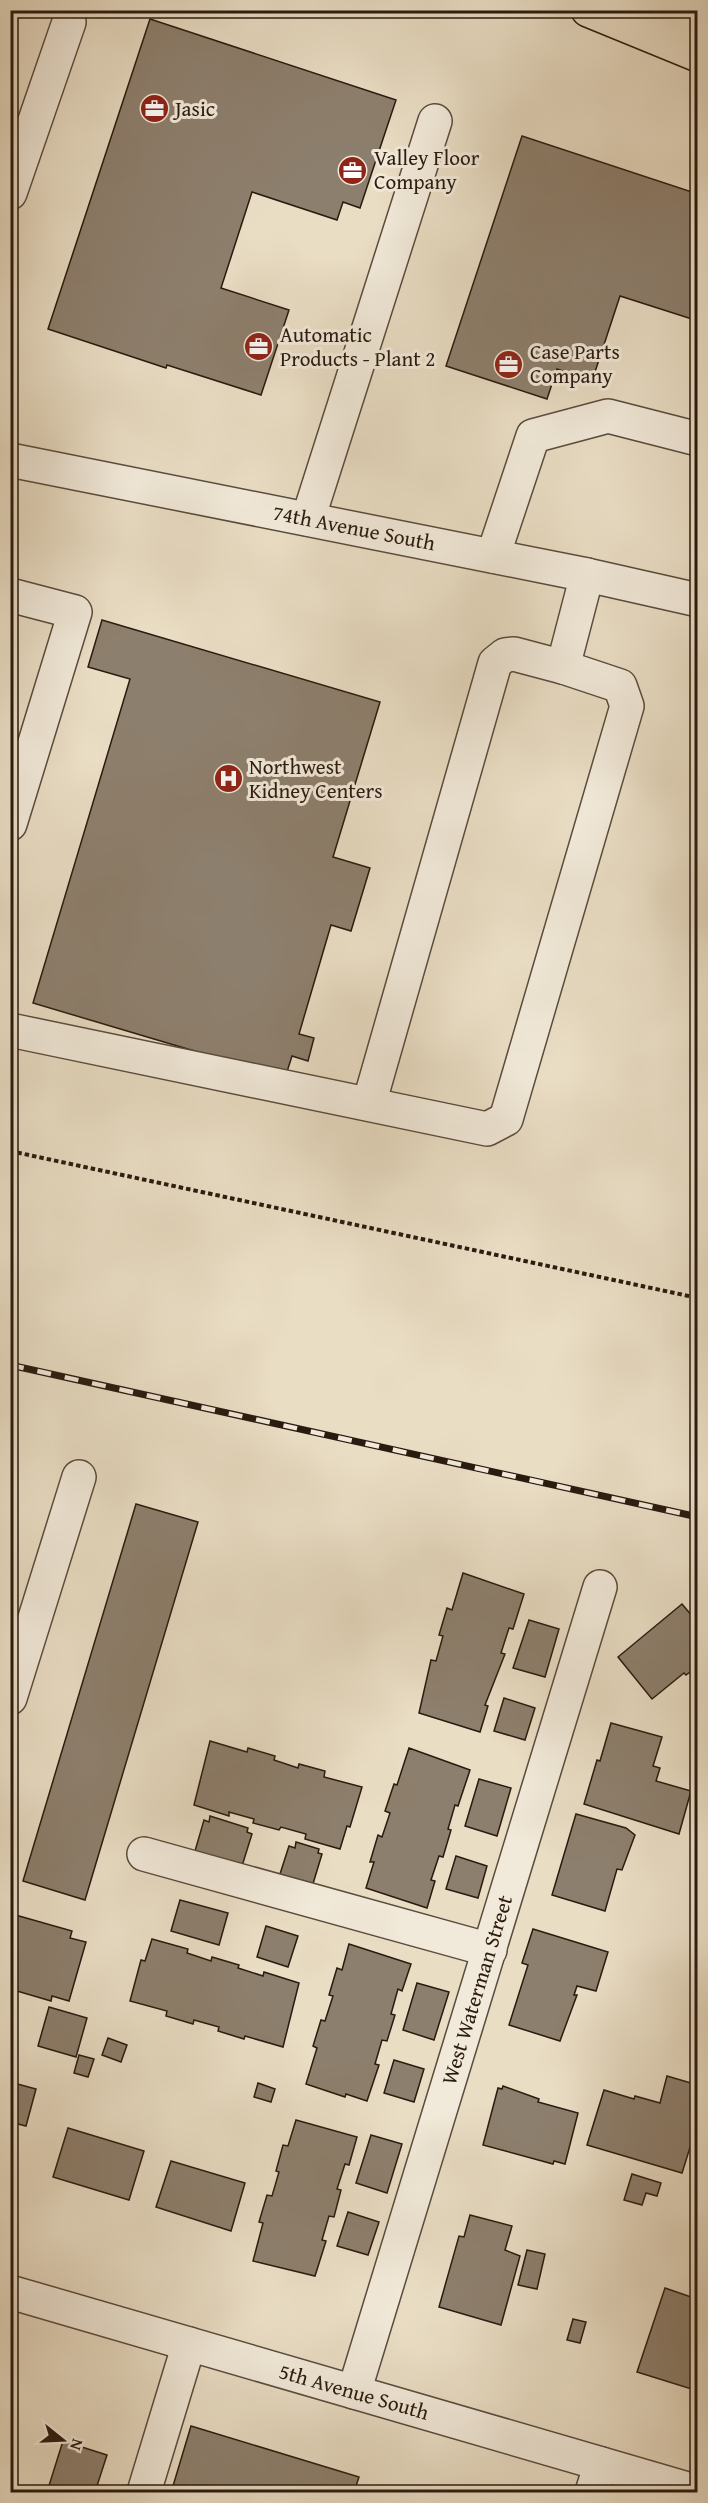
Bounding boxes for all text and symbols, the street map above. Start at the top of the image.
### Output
office icon: Jasic [138,93,170,125]
place label: Jasic [172,93,215,124]
place label: Valley Floor Company [374,142,480,197]
office icon: Valley Floor Company [337,154,369,186]
place label: Automatic Products - Plant 2 [280,319,435,374]
office icon: Automatic Products - Plant 2 [243,331,275,363]
place label: Case Parts Company [530,336,620,391]
office icon: Case Parts Company [493,348,525,380]
street label: 74th Avenue South [270,497,438,558]
place label: Northwest Kidney Centers [249,751,383,806]
hospital icon: Northwest Kidney Centers [212,763,244,795]
street label: West Waterman Street [433,1891,520,2088]
street label: 5th Avenue South [276,2355,433,2428]
north arrow [33,2410,93,2470]
text: N [64,2436,90,2454]

